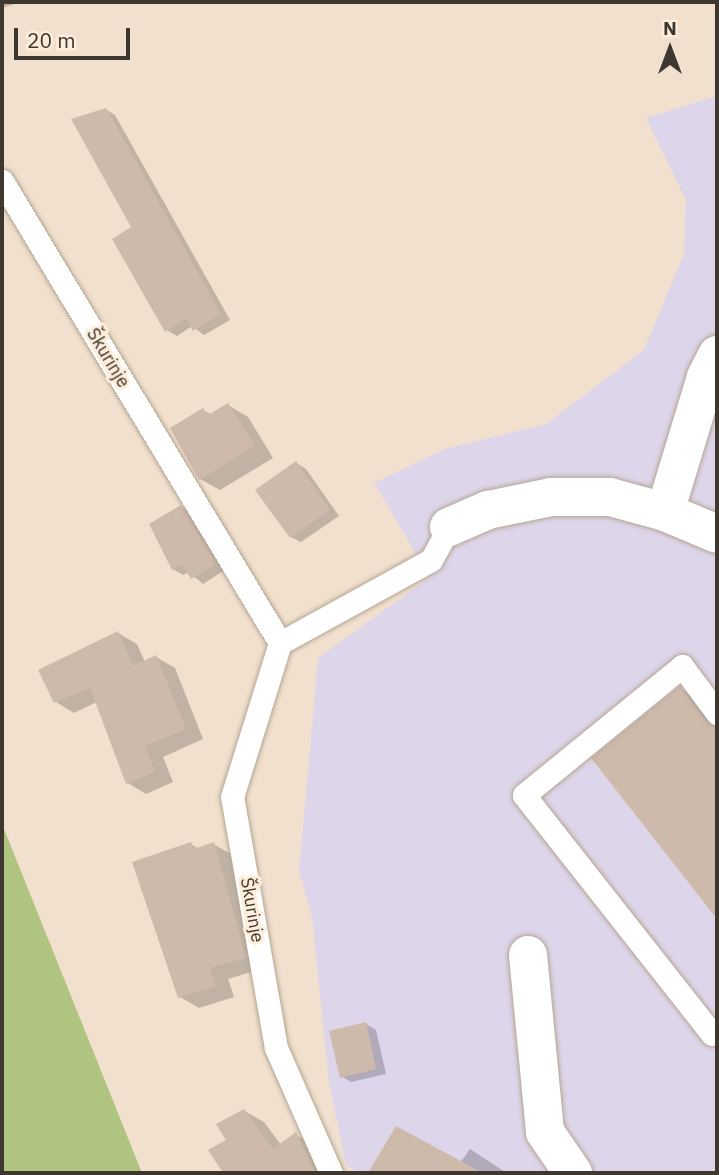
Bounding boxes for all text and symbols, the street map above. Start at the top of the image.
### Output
scale bar [18,14,133,58]
north arrow [635,14,705,84]
text: N [663,16,677,40]
text: 20 m [27,26,76,54]
street label: Škurinje [82,324,134,392]
street label: Škurinje [236,876,268,944]

